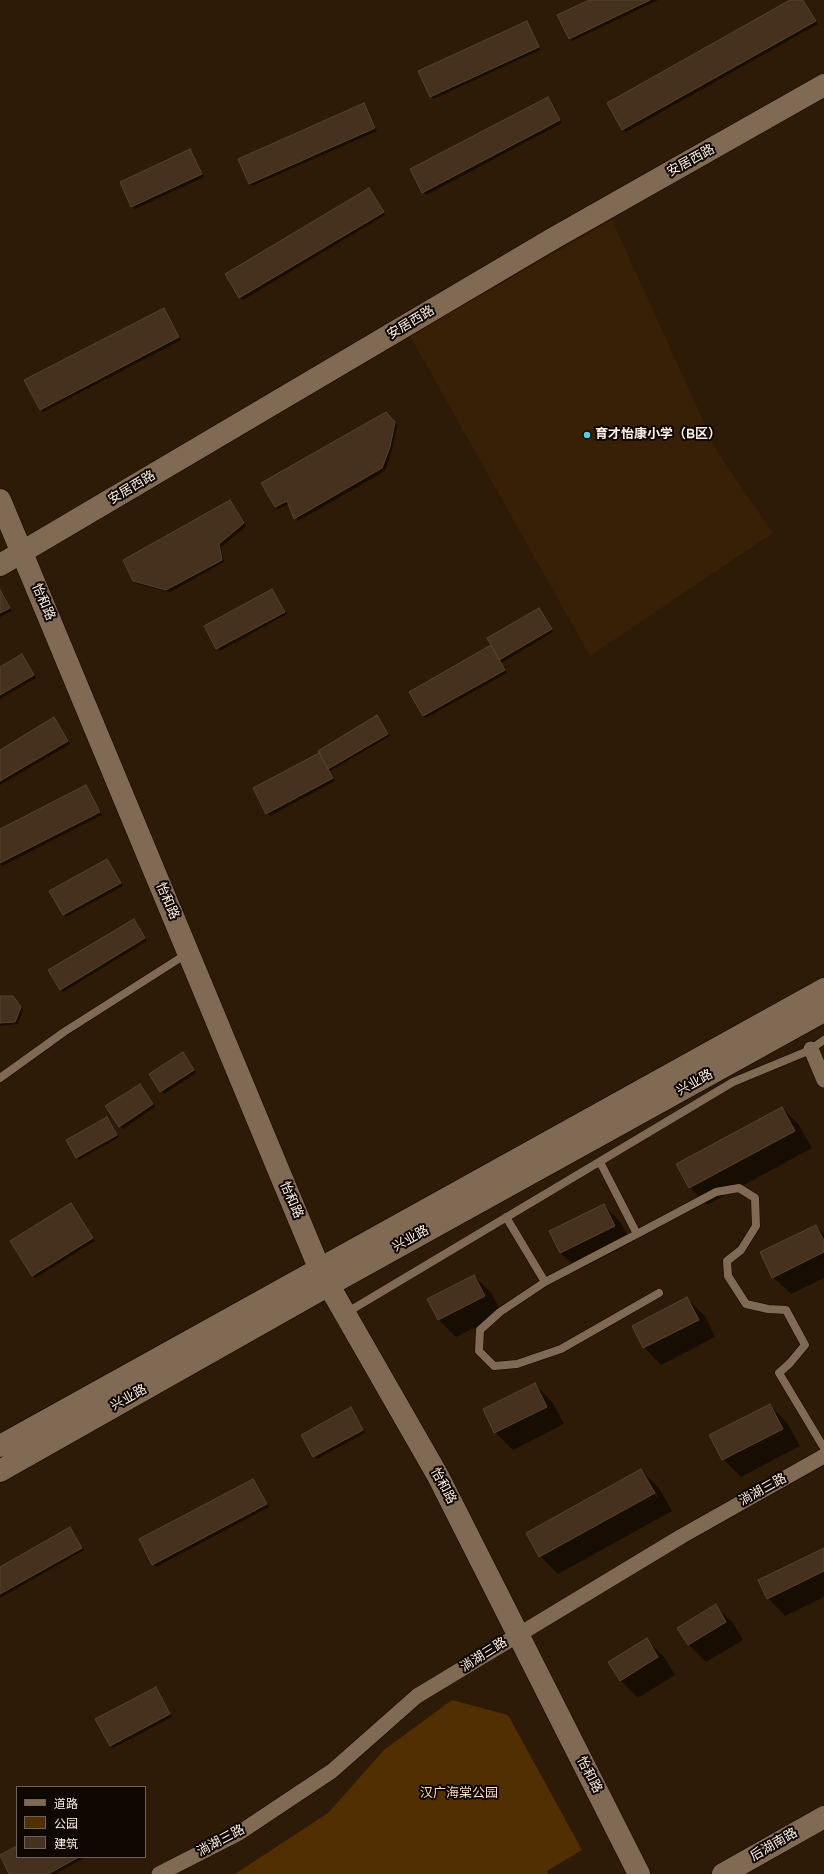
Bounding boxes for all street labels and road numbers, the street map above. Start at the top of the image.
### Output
street label: 安居西路 [664,142,718,180]
street label: 安居西路 [385,303,437,343]
street label: 安居西路 [106,468,158,508]
street label: 怡和路 [28,581,58,623]
street label: 怡和路 [152,880,182,922]
street label: 兴业路 [674,1067,716,1099]
street label: 怡和路 [276,1179,306,1221]
street label: 兴业路 [390,1223,432,1255]
street label: 兴业路 [108,1382,150,1414]
street label: 怡和路 [427,1465,459,1507]
street label: 淌湖三路 [736,1471,790,1509]
street label: 淌湖三路 [458,1635,510,1675]
street label: 怡和路 [573,1754,605,1796]
street label: 淌湖三路 [194,1822,248,1860]
street label: 后湖南路 [748,1825,800,1865]

